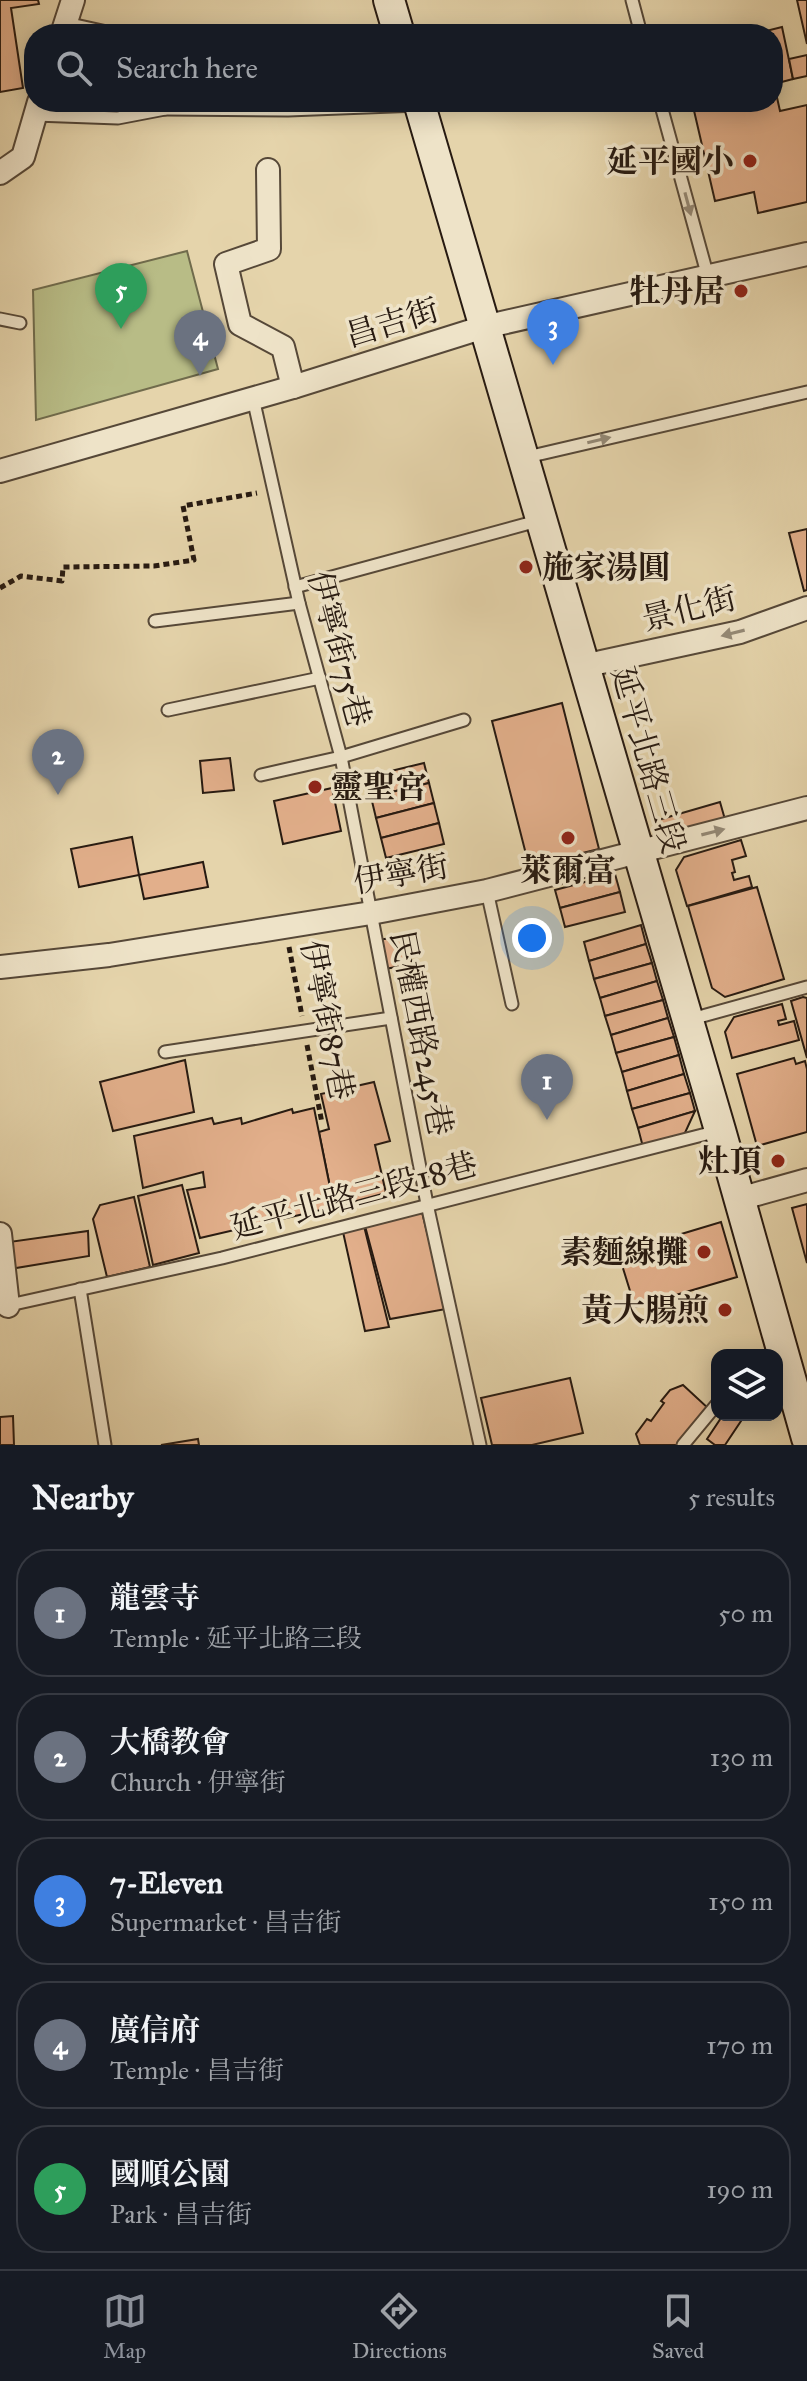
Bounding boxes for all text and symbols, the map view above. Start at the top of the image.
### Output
search box [24,24,783,112]
icon: search [52,46,96,90]
text: Search here [116,50,258,86]
place label: 延平國小 [606,142,734,181]
marker: 延平國小 [741,152,759,170]
one-way arrow [682,192,694,217]
pin: 5 [95,263,147,329]
place label: 牡丹居 [629,272,725,311]
marker: 牡丹居 [732,282,750,300]
street label: 昌吉街 [340,290,444,356]
pin: 3 [527,299,579,365]
pin: 4 [174,310,226,376]
one-way arrow [586,433,611,446]
place label: 施家湯圓 [542,548,670,587]
marker: 施家湯圓 [517,558,535,576]
street label: 伊寧街75巷 [299,567,379,731]
street label: 景化街 [638,578,740,640]
one-way arrow [721,627,746,639]
street label: 延平北路三段 [603,662,693,858]
pin: 2 [32,729,84,795]
place label: 靈聖宮 [331,768,427,807]
marker: 靈聖宮 [306,778,324,796]
one-way arrow [701,826,726,838]
marker: 萊爾富 [559,829,577,847]
street label: 伊寧街 [350,846,452,902]
place label: 萊爾富 [520,851,616,890]
your location [512,918,552,958]
street label: 民權西路245巷 [382,927,460,1139]
street label: 伊寧街87巷 [292,937,362,1103]
pin: 1 [521,1054,573,1120]
place label: 灶頂 [698,1142,762,1181]
street label: 延平北路三段18巷 [226,1144,482,1248]
marker: 灶頂 [769,1152,787,1170]
place label: 素麵線攤 [560,1233,688,1272]
marker: 素麵線攤 [695,1243,713,1261]
place label: 黃大腸煎 [581,1291,709,1330]
marker: 黃大腸煎 [716,1301,734,1319]
map controls [711,1349,783,1421]
button: layers [711,1349,783,1421]
text: Nearby [32,1477,134,1518]
text: 5 results [688,1481,775,1513]
text: 龍雲寺 [110,1580,200,1616]
text: 1 [55,1597,65,1629]
text: 50 m [718,1597,773,1629]
text: Temple · 延平北路三段 [110,1622,362,1654]
text: 大橋教會 [110,1724,230,1760]
text: 2 [54,1741,66,1773]
text: 130 m [710,1741,773,1773]
text: Church · 伊寧街 [110,1766,286,1798]
text: 7-Eleven [110,1865,223,1901]
text: 3 [55,1885,65,1917]
text: 150 m [708,1885,773,1917]
text: Supermarket · 昌吉街 [110,1906,342,1938]
text: 廣信府 [110,2012,200,2048]
text: 4 [53,2029,67,2061]
text: 170 m [706,2029,773,2061]
text: Temple · 昌吉街 [110,2054,284,2086]
text: 國順公園 [110,2156,230,2192]
text: 5 [54,2173,66,2205]
text: 190 m [706,2173,773,2205]
text: Park · 昌吉街 [110,2198,252,2230]
tab: Map [103,2289,147,2364]
tab: Directions [352,2289,447,2364]
tab: Saved [652,2289,704,2364]

